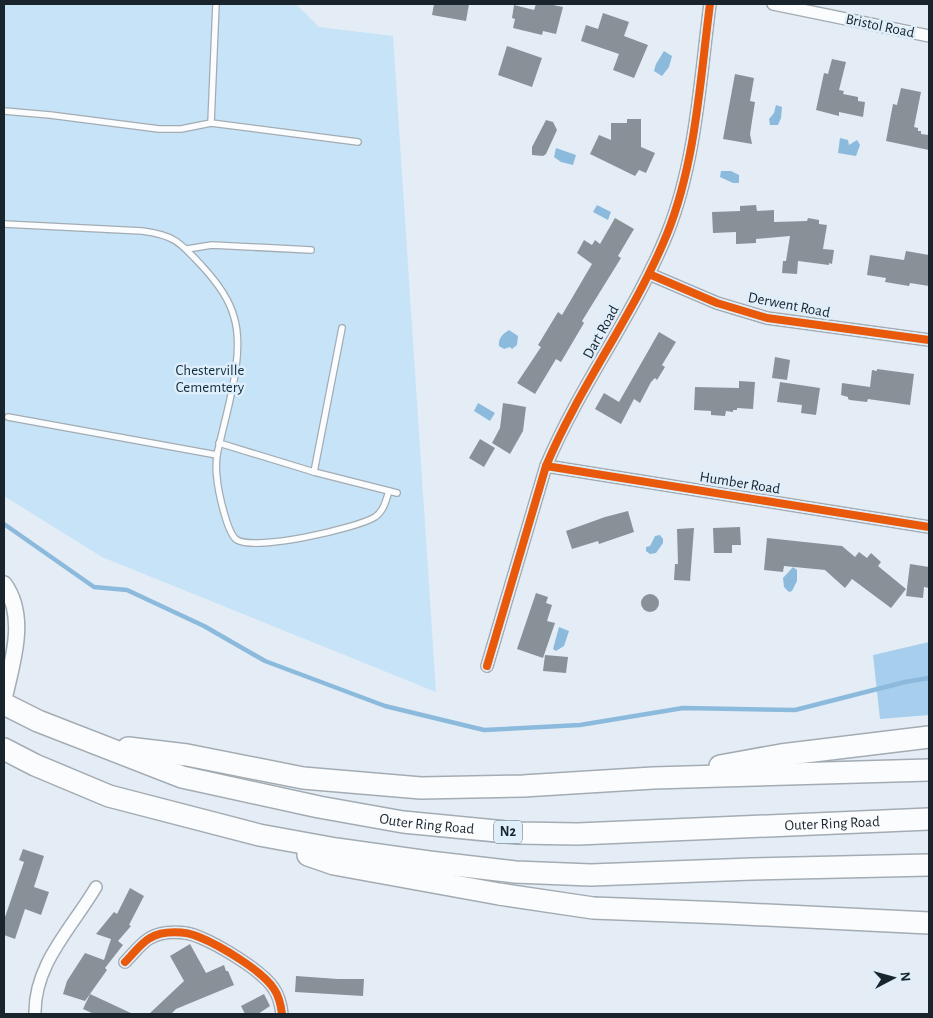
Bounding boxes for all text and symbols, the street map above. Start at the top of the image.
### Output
street label: Bristol Road [844,11,916,41]
street label: Derwent Road [747,290,832,320]
street label: Dart Road [580,303,622,361]
park label: Chesterville Cememtery [176,363,245,395]
street label: Humber Road [699,469,782,497]
street label: Outer Ring Road [378,810,475,836]
street label: Outer Ring Road [784,814,880,833]
road number: N2 [494,820,522,844]
north arrow [868,953,918,1003]
text: N [897,971,912,982]

